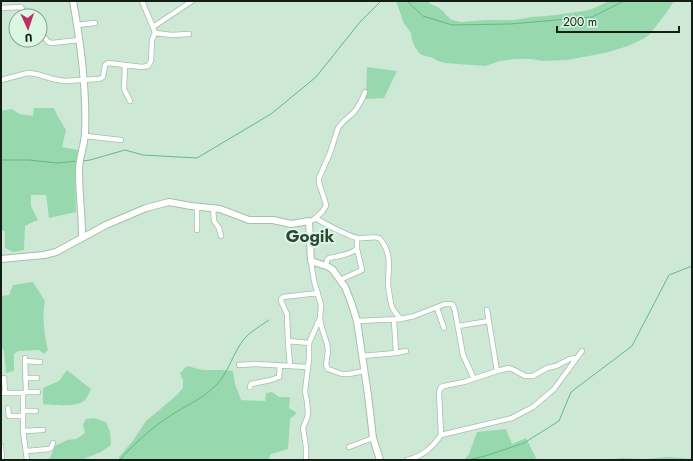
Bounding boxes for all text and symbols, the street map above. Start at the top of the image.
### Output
north arrow [8,8,48,48]
scale bar [557,8,679,34]
text: 200 m [563,13,597,31]
text: U [24,30,33,46]
district label: Gogik [286,224,335,248]

